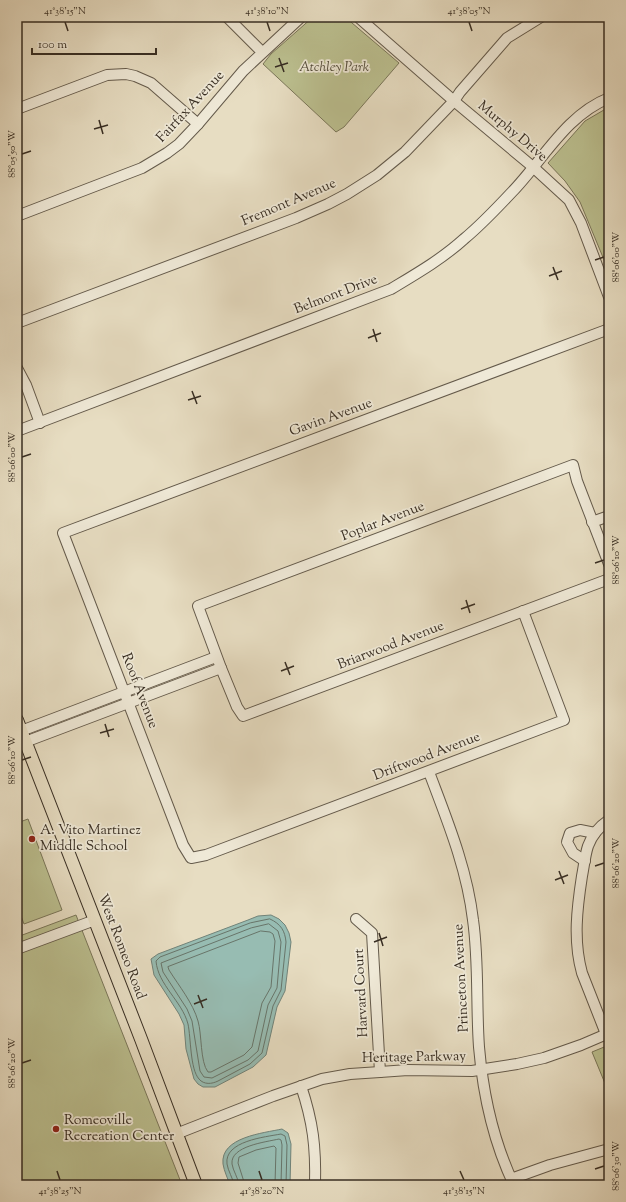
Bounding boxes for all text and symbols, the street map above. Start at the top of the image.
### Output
text: 41°38'15"N [44,4,86,19]
text: 41°38'10"N [245,4,289,19]
text: 41°38'05"N [447,4,491,19]
scale bar [32,30,156,56]
text: 100 m [38,36,67,54]
park label: Atchley Park [299,58,370,78]
street label: Fairfax Avenue [152,67,230,147]
street label: Murphy Drive [473,97,551,167]
text: 88°05'50"W [5,130,20,178]
street label: Fremont Avenue [239,174,339,232]
text: 88°06'00"W [609,232,624,282]
street label: Belmont Drive [291,270,381,320]
street label: Gavin Avenue [287,394,375,442]
text: 88°06'00"W [5,432,20,482]
street label: Poplar Avenue [338,497,428,547]
text: 88°06'10"W [609,536,624,585]
street label: Briarwood Avenue [335,616,447,676]
street label: Roof Avenue [115,650,163,732]
street label: Driftwood Avenue [371,727,483,787]
text: 88°06'10"W [5,736,20,785]
place label: A. Vito Martinez Middle School [40,821,141,857]
marker: A. Vito Martinez Middle School [27,834,37,844]
text: 88°06'20"W [609,838,624,888]
street label: West Romeo Road [92,891,150,1003]
street label: Princeton Avenue [449,923,475,1033]
street label: Harvard Court [350,948,374,1038]
text: 88°06'20"W [5,1038,20,1088]
street label: Heritage Parkway [362,1047,466,1069]
place label: Romeoville Recreation Center [64,1111,175,1147]
marker: Romeoville Recreation Center [51,1124,61,1134]
text: 88°06'30"W [609,1141,624,1191]
text: 41°38'25"N [39,1184,82,1199]
text: 41°38'20"N [240,1184,284,1199]
text: 41°38'15"N [443,1184,485,1199]

